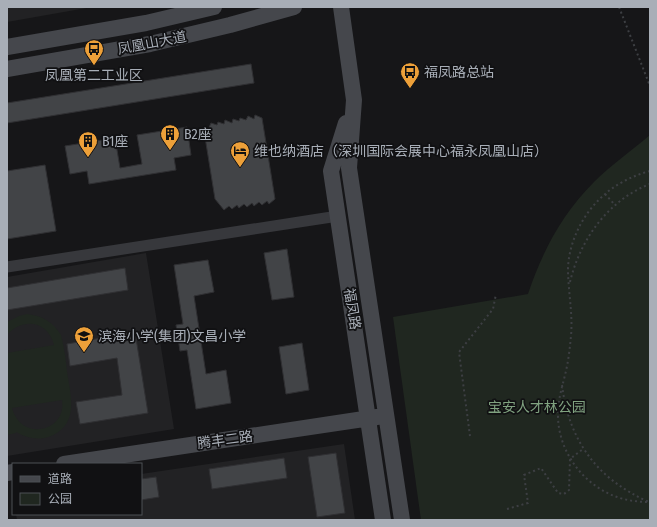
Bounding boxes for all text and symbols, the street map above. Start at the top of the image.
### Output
street label: 凤凰山大道 [116,28,188,58]
bus stop icon: 凤凰第二工业区 [83,38,105,66]
bus stop icon: 福凤路总站 [399,61,421,89]
place label: 福凤路总站 [424,64,494,81]
place label: 凤凰第二工业区 [45,67,143,84]
building icon: B2座 [159,123,181,151]
place label: B2座 [184,126,212,143]
building icon: B1座 [77,130,99,158]
place label: B1座 [102,133,129,150]
hotel icon: 维也纳酒店（深圳国际会展中心福永凤凰山店） [229,140,251,168]
place label: 维也纳酒店（深圳国际会展中心福永凤凰山店） [254,143,548,160]
street label: 福凤路 [340,287,364,331]
school or university icon: 滨海小学(集团)文昌小学 [73,325,95,353]
place label: 滨海小学(集团)文昌小学 [98,328,246,345]
park label: 宝安人才林公园 [488,399,586,416]
street label: 腾丰二路 [196,428,254,452]
legend [12,463,142,515]
text: 道路 [48,472,72,486]
text: 公园 [48,492,72,506]

